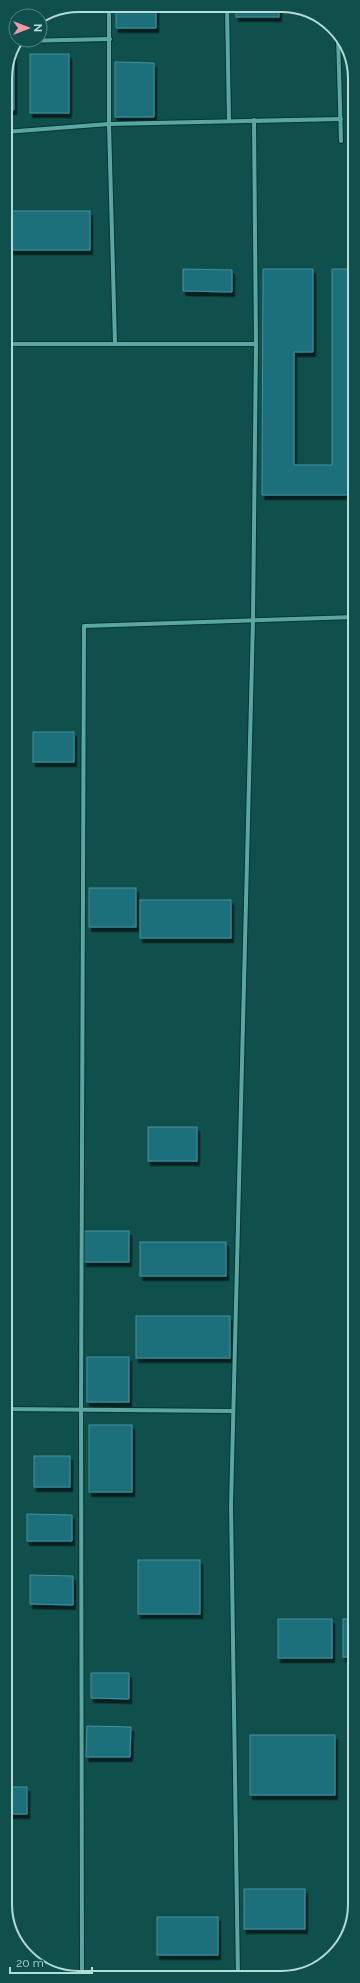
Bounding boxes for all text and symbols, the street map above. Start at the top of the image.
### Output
north arrow [8,8,48,48]
text: N [31,24,44,32]
scale bar [10,1949,92,1975]
text: 20 m [16,1956,44,1970]

